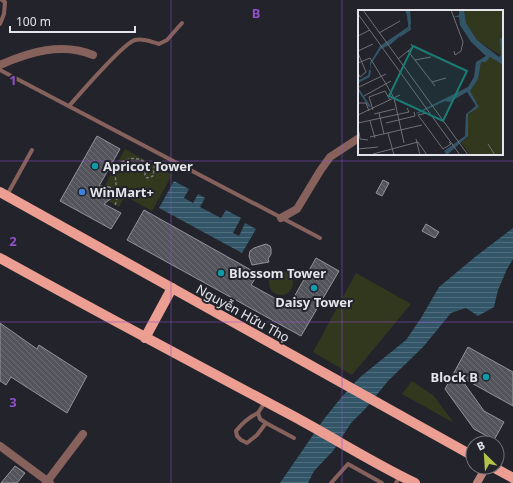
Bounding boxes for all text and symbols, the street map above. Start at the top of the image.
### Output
text: B [252,4,260,22]
scale bar [10,8,135,34]
inset map [358,10,503,155]
text: 100 m [16,13,51,30]
text: 1 [9,71,17,89]
place label: Apricot Tower [103,157,193,175]
marker: Apricot Tower [90,161,100,171]
place label: WinMart+ [90,183,154,201]
marker: WinMart+ [77,187,87,197]
text: 2 [9,232,17,250]
place label: Blossom Tower [229,264,326,282]
marker: Blossom Tower [216,268,226,278]
street label: Nguyễn Hữu Thọ [193,280,293,346]
marker: Daisy Tower [309,283,319,293]
place label: Daisy Tower [275,293,353,311]
place label: Block B [431,368,478,386]
marker: Block B [481,372,491,382]
text: 3 [9,393,17,411]
north arrow [465,435,505,475]
text: B [474,437,487,454]

